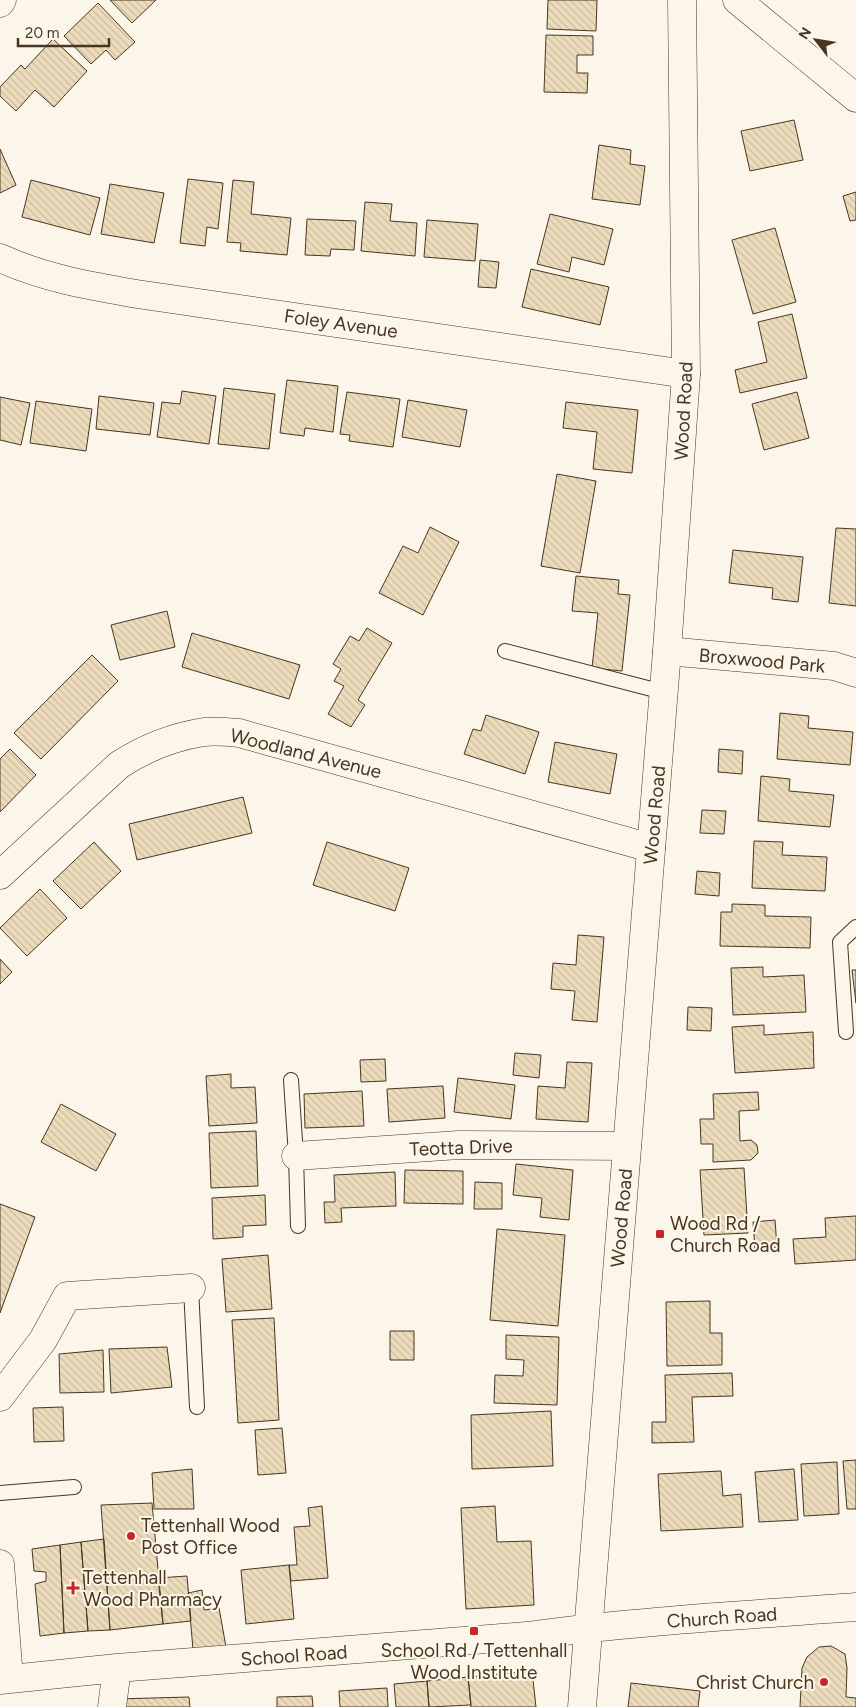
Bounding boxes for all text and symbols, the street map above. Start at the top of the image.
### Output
scale bar [18,15,109,47]
north arrow [791,15,841,65]
text: 20 m [25,24,59,42]
text: N [795,25,815,43]
street label: Foley Avenue [283,304,399,343]
street label: Wood Road [669,361,698,461]
street label: Broxwood Park [698,644,827,678]
street label: Woodland Avenue [228,724,384,783]
street label: Wood Road [639,765,670,865]
street label: Teotta Drive [409,1134,513,1161]
street label: Wood Road [606,1168,637,1268]
place label: Wood Rd / Church Road [670,1212,781,1257]
marker: Wood Rd / Church Road [654,1228,666,1240]
place label: Tettenhall Wood Post Office [141,1514,280,1559]
marker: Tettenhall Wood Post Office [125,1530,137,1542]
place label: Tettenhall Wood Pharmacy [83,1566,222,1611]
marker: Tettenhall Wood Pharmacy [67,1582,79,1594]
street label: Church Road [666,1602,778,1633]
marker: School Rd / Tettenhall Wood Institute [468,1625,480,1637]
place label: School Rd / Tettenhall Wood Institute [381,1639,567,1684]
street label: School Road [240,1640,348,1671]
place label: Christ Church [696,1671,814,1694]
marker: Christ Church [818,1676,830,1688]

